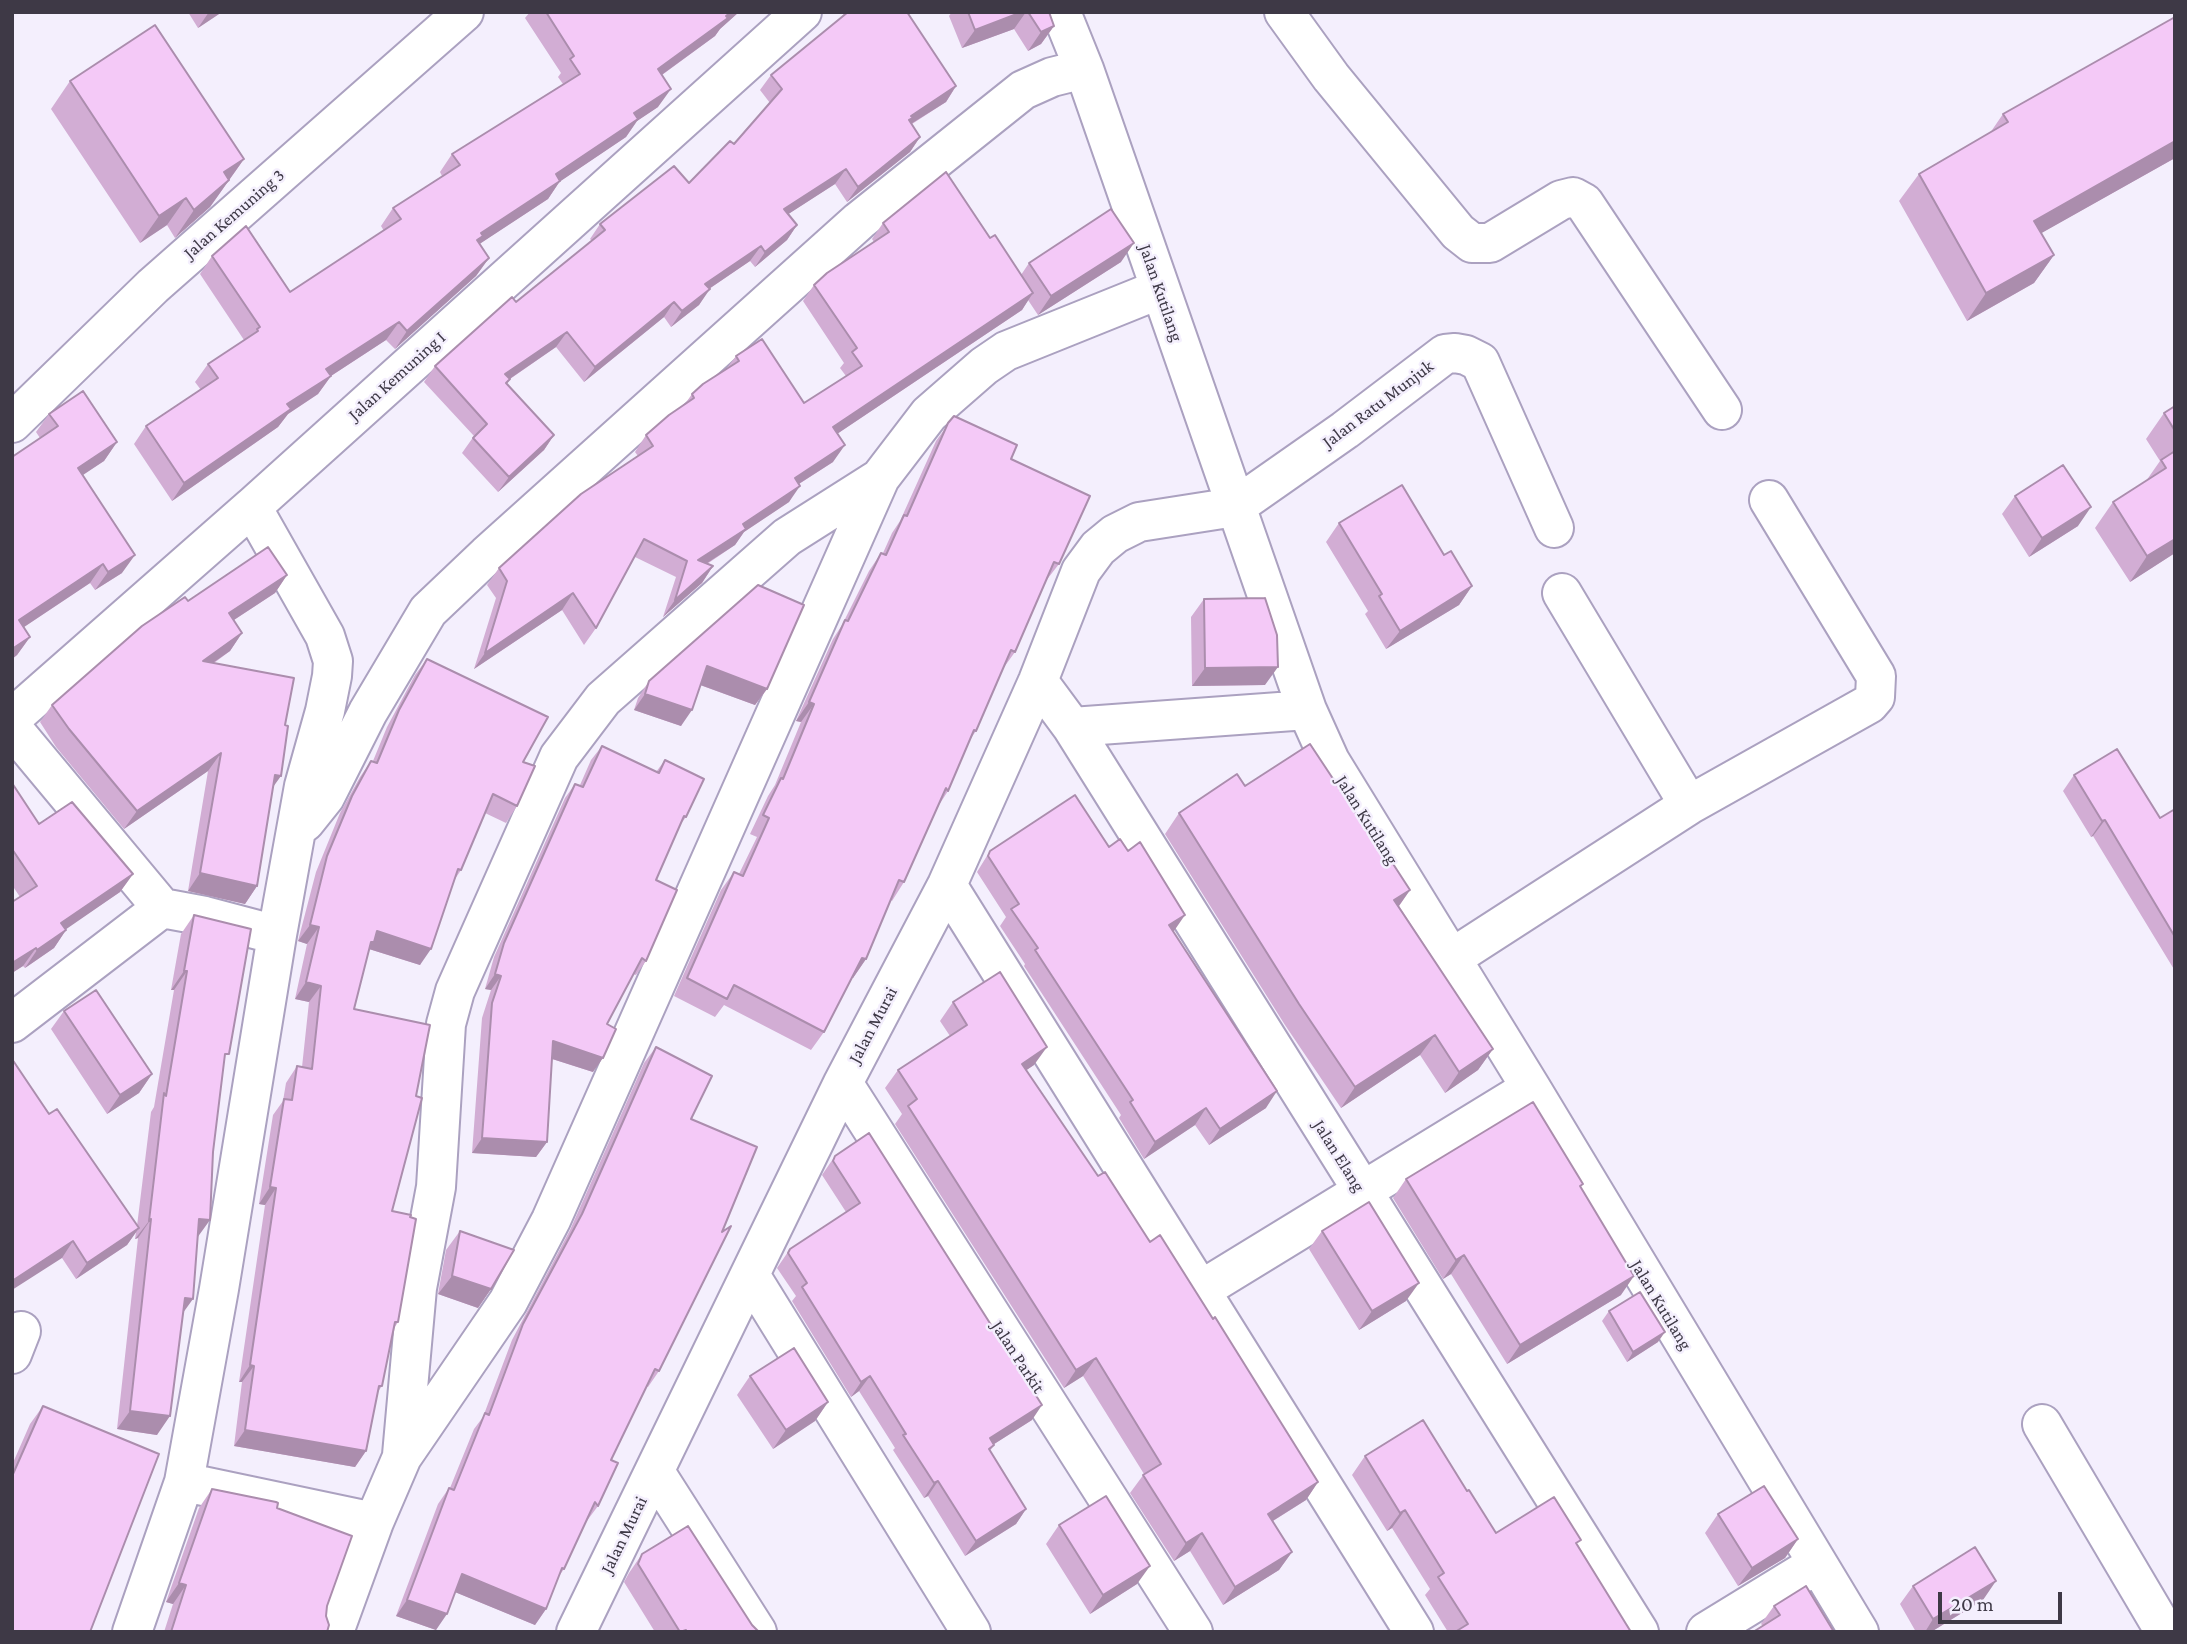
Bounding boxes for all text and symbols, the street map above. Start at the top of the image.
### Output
street label: Jalan Kemuning 3 [179,164,289,264]
street label: Jalan Kutilang [1134,242,1188,344]
street label: Jalan Kemuning I [344,327,450,425]
street label: Jalan Ratu Munjuk [1318,355,1438,453]
street label: Jalan Kutilang [1331,771,1403,869]
street label: Jalan Murai [844,983,902,1067]
street label: Jalan Elang [1308,1116,1370,1196]
street label: Jalan Kutilang [1626,1256,1696,1354]
street label: Jalan Parkit [987,1317,1049,1397]
street label: Jalan Murai [596,1493,652,1577]
scale bar [1942,1578,2066,1622]
text: 20 m [1951,1592,1994,1616]

